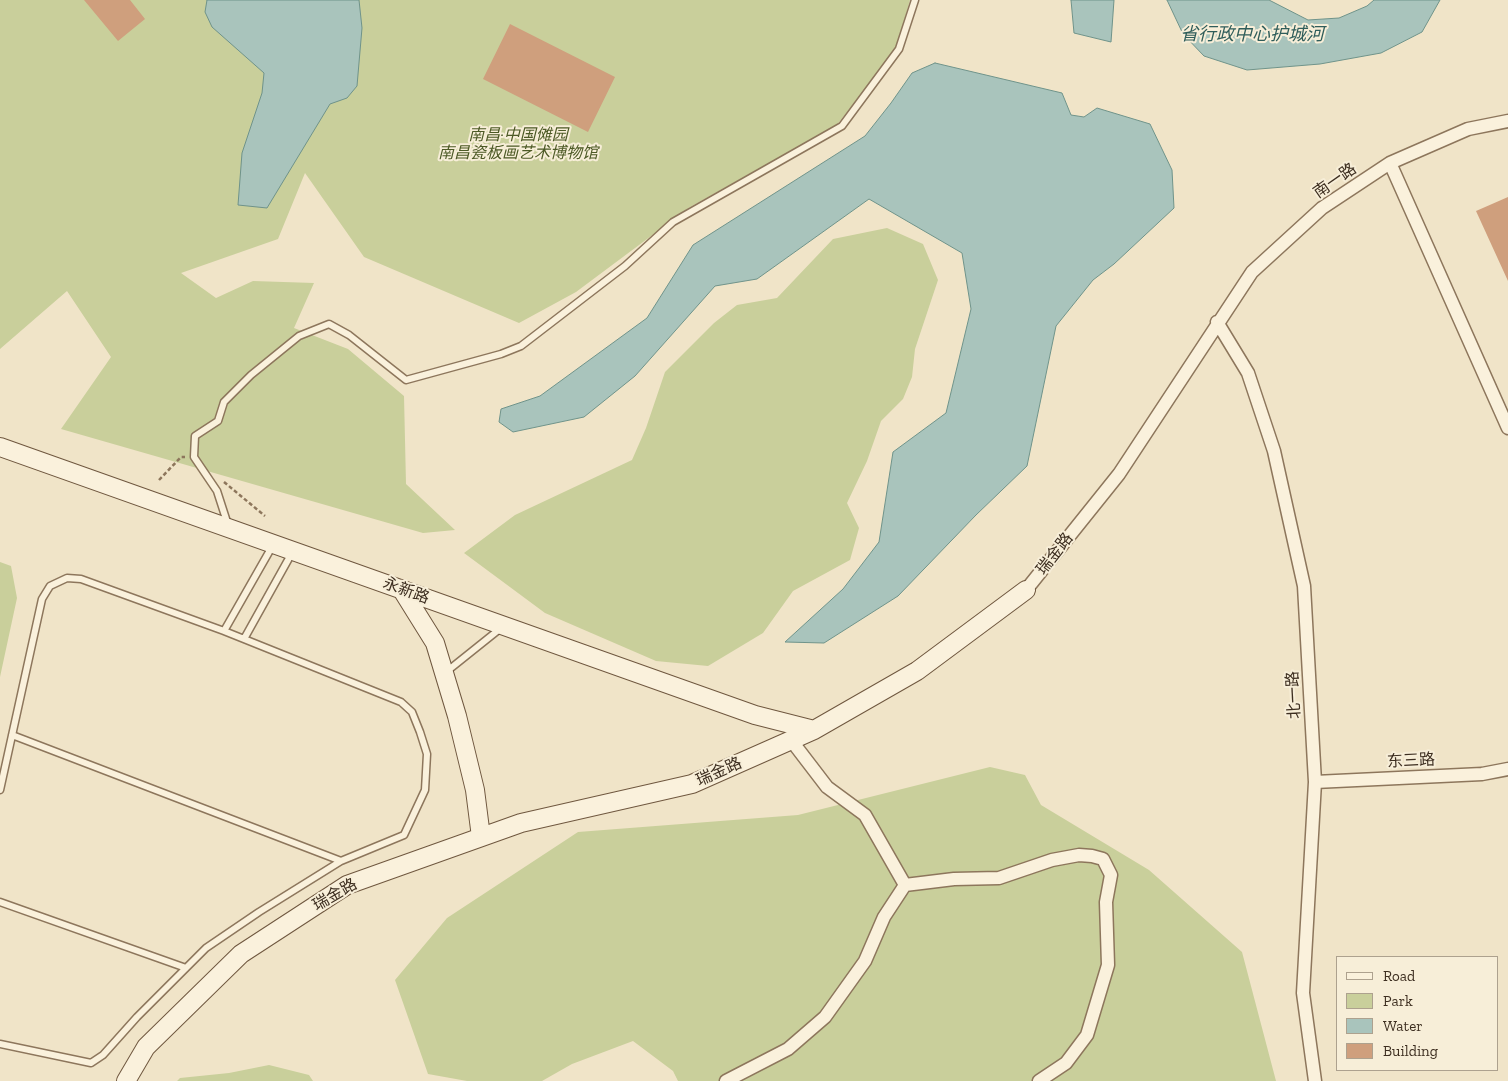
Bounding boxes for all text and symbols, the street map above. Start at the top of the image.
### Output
water label: 省行政中心护城河 [1180,24,1324,46]
park label: 南昌·中国傩园 南昌瓷板画艺术博物馆 [438,125,598,163]
street label: 南一路 [1310,159,1360,203]
street label: 瑞金路 [1033,529,1077,579]
street label: 永新路 [380,574,432,608]
street label: 北一路 [1283,671,1305,719]
street label: 东三路 [1387,750,1435,772]
street label: 瑞金路 [693,753,745,791]
street label: 瑞金路 [309,875,361,915]
legend [1336,956,1498,1071]
text: Road [1383,967,1415,985]
text: Park [1383,992,1413,1010]
text: Water [1383,1017,1423,1035]
text: Building [1383,1042,1438,1060]

